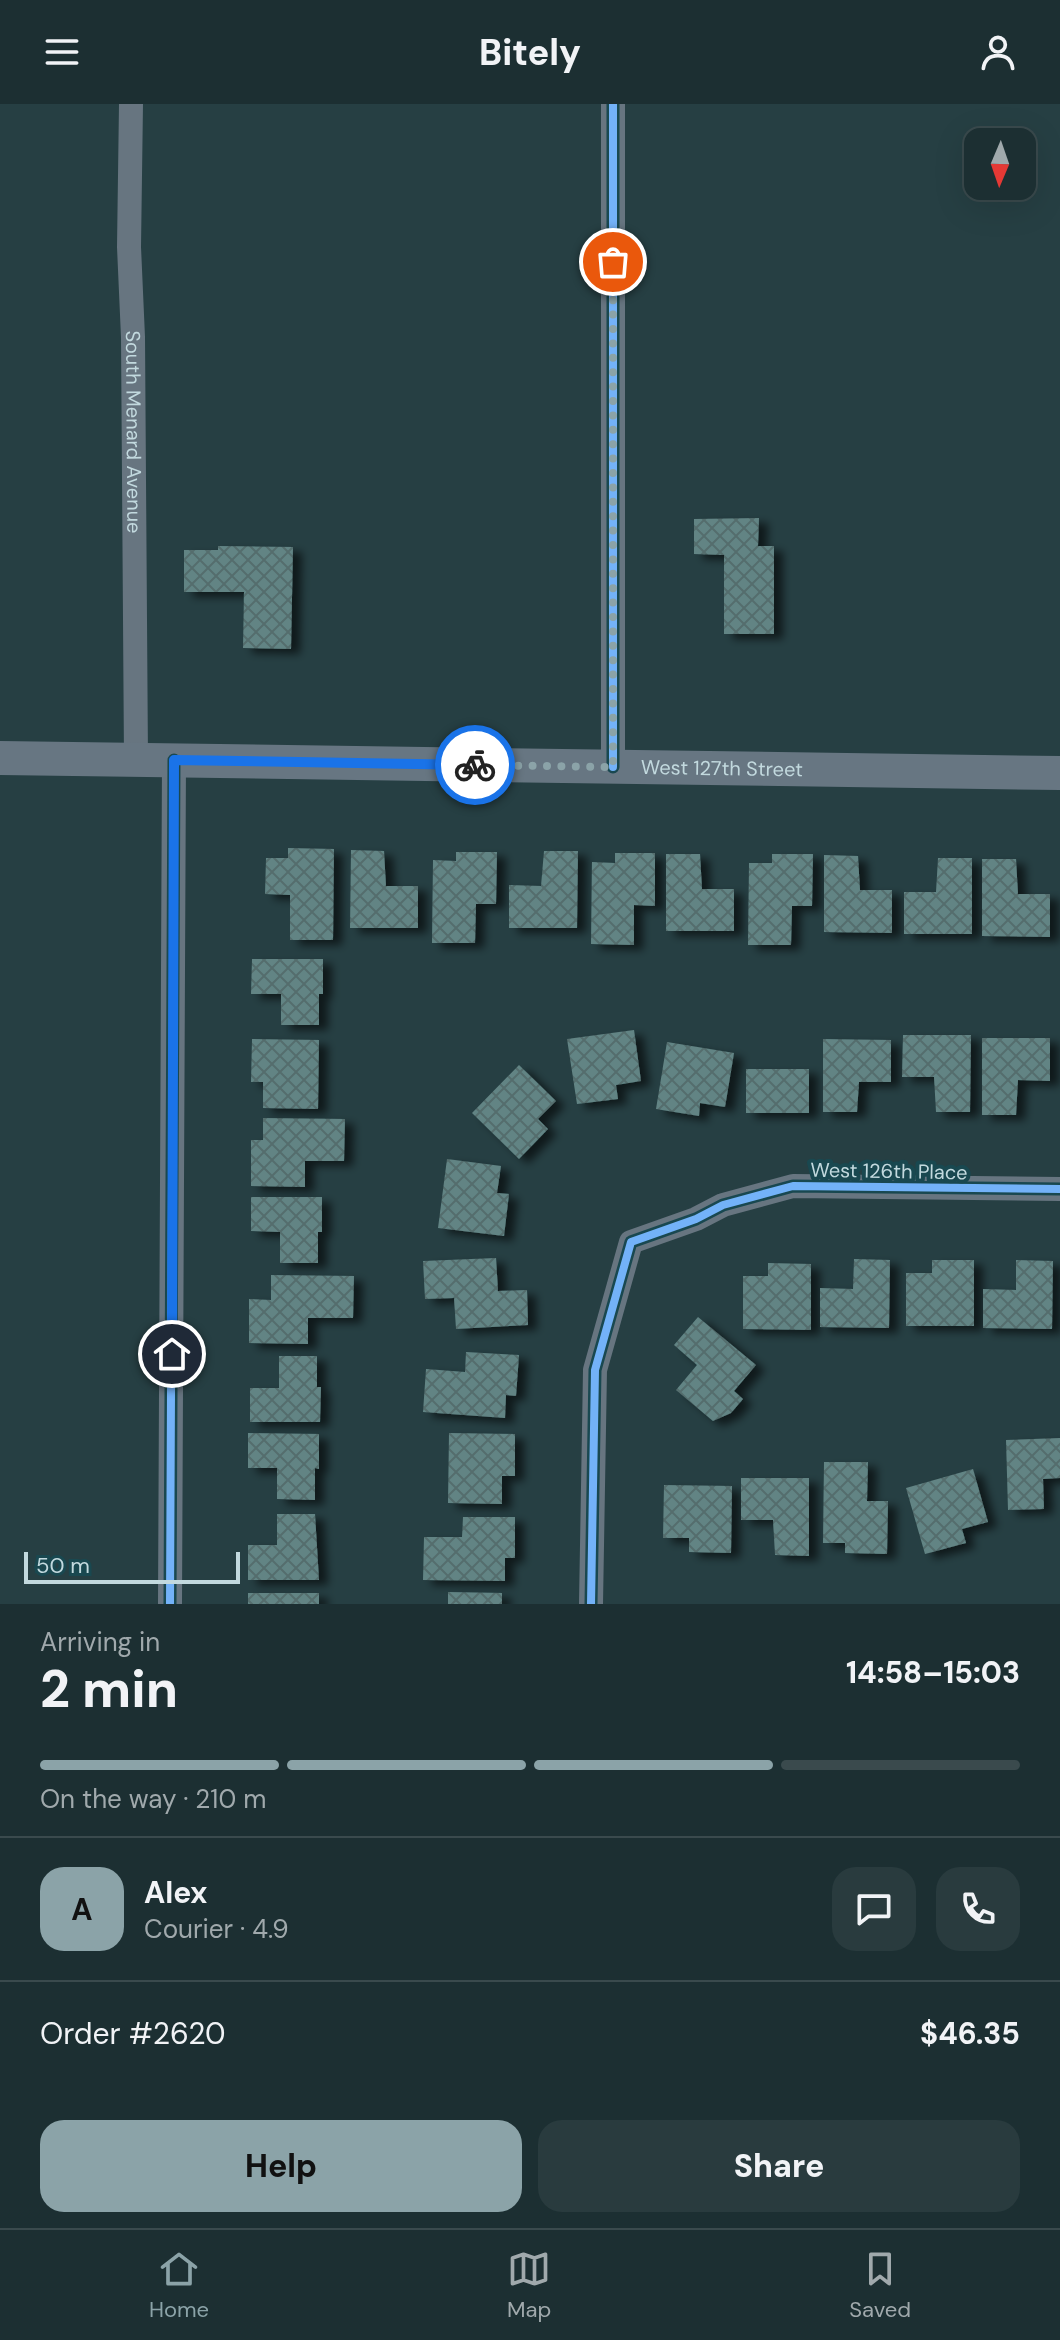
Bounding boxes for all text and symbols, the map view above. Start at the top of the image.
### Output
text: Bitely [479,29,581,76]
icon: menu [40,30,84,74]
icon: person [976,30,1020,74]
north arrow [964,128,1036,200]
map controls [964,128,1036,200]
pin [579,228,647,296]
icon: bag [591,240,635,284]
street label: South Menard Avenue [120,330,147,534]
courier [435,725,515,805]
icon: bike [453,743,497,787]
street label: West 127th Street [641,754,803,782]
street label: West 126th Place [810,1157,968,1185]
pin [138,1320,206,1388]
icon: home [150,1332,194,1376]
scale bar [24,1548,240,1584]
text: 50 m [36,1551,90,1580]
text: Arriving in [40,1625,160,1659]
text: 14:58–15:03 [846,1653,1020,1692]
text: 2 min [40,1655,178,1723]
text: On the way · 210 m [40,1782,266,1816]
button: chat [832,1867,916,1951]
button: phone [936,1867,1020,1951]
text: Alex [144,1873,207,1912]
text: A [71,1890,93,1929]
text: Courier · 4.9 [144,1912,289,1946]
text: Order #2620 [40,2014,226,2053]
text: $46.35 [920,2014,1020,2053]
button: Help [40,2120,522,2212]
button: Share [538,2120,1020,2212]
tab: Home [149,2247,209,2324]
tab: Map [507,2247,551,2324]
tab: Saved [849,2247,911,2324]

